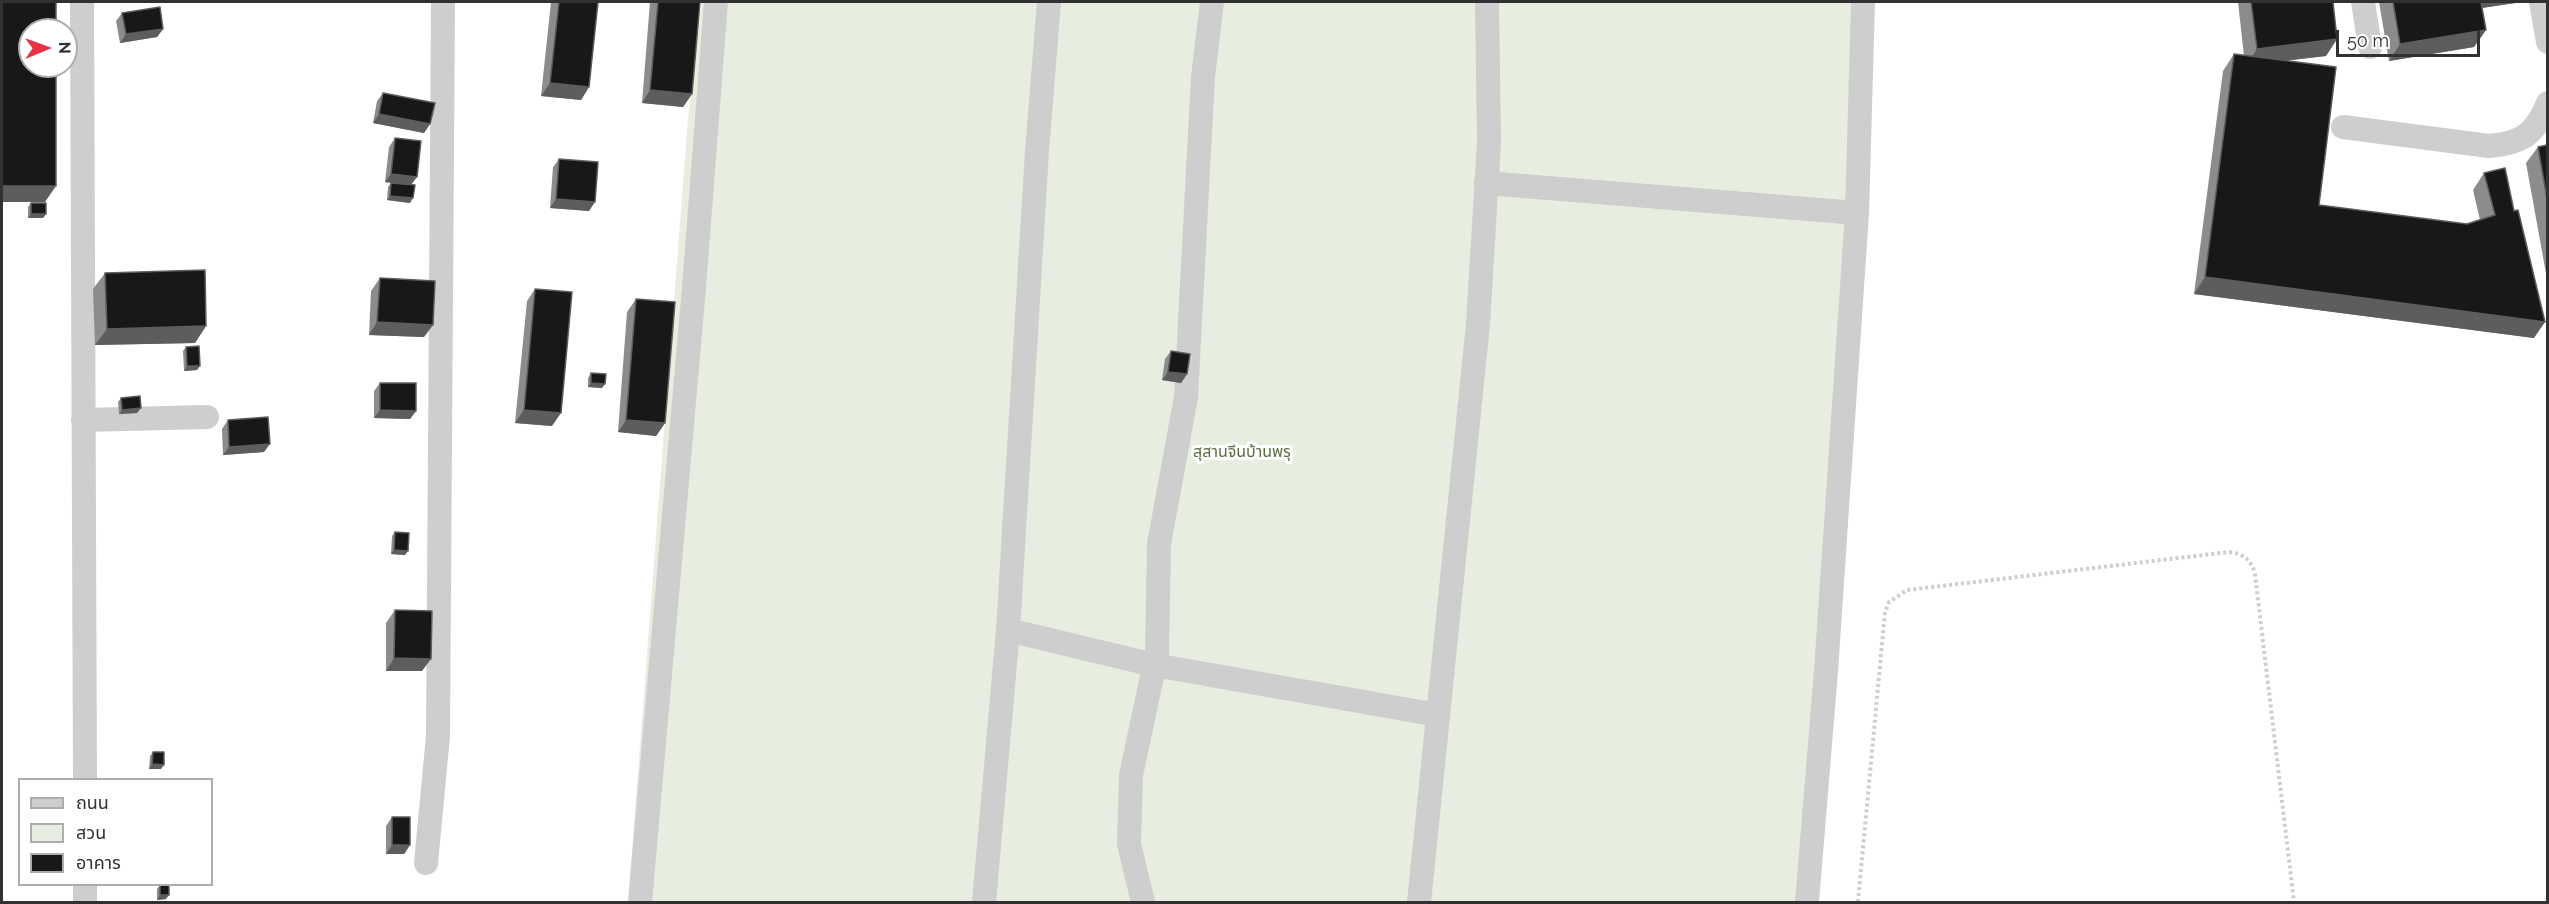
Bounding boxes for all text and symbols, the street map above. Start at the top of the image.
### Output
north arrow [18,18,78,78]
scale bar [2339,18,2483,56]
text: 50 m [2347,30,2389,51]
text: N [55,41,74,54]
park label: สุสานจีนบ้านพรุ [1193,442,1291,462]
legend [18,778,213,886]
text: ถนน [76,792,109,813]
text: สวน [76,822,106,843]
text: อาคาร [76,852,121,873]

